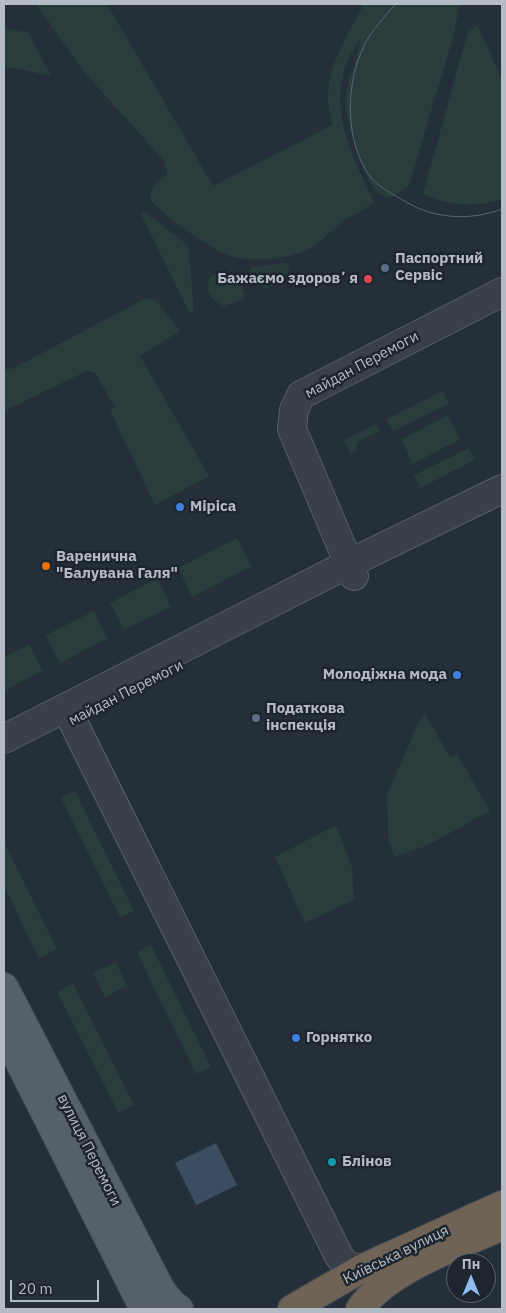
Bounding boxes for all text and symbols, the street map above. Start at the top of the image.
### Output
place label: Паспортний Сервіс [395,250,483,285]
marker: Паспортний Сервіс [379,262,391,274]
place label: Бажаємо здоровʼя [217,270,358,288]
marker: Бажаємо здоровʼя [362,273,374,285]
street label: майдан Перемоги [302,327,422,403]
place label: Міріса [190,498,236,516]
marker: Міріса [174,501,186,513]
place label: Варенична "Балувана Галя" [56,548,178,583]
marker: Варенична "Балувана Галя" [40,560,52,572]
street label: майдан Перемоги [66,656,186,730]
place label: Молодіжна мода [323,666,447,684]
marker: Молодіжна мода [451,669,463,681]
place label: Податкова інспекція [266,700,345,735]
marker: Податкова інспекція [250,712,262,724]
place label: Горнятко [306,1029,372,1047]
marker: Горнятко [290,1032,302,1044]
street label: вулиця Перемоги [53,1091,125,1209]
place label: Блінов [342,1153,392,1171]
marker: Блінов [326,1156,338,1168]
street label: Київська вулиця [340,1222,452,1288]
north arrow [446,1253,496,1303]
text: Пн [462,1255,480,1273]
scale bar [12,1270,101,1302]
text: 20 m [18,1279,53,1298]

